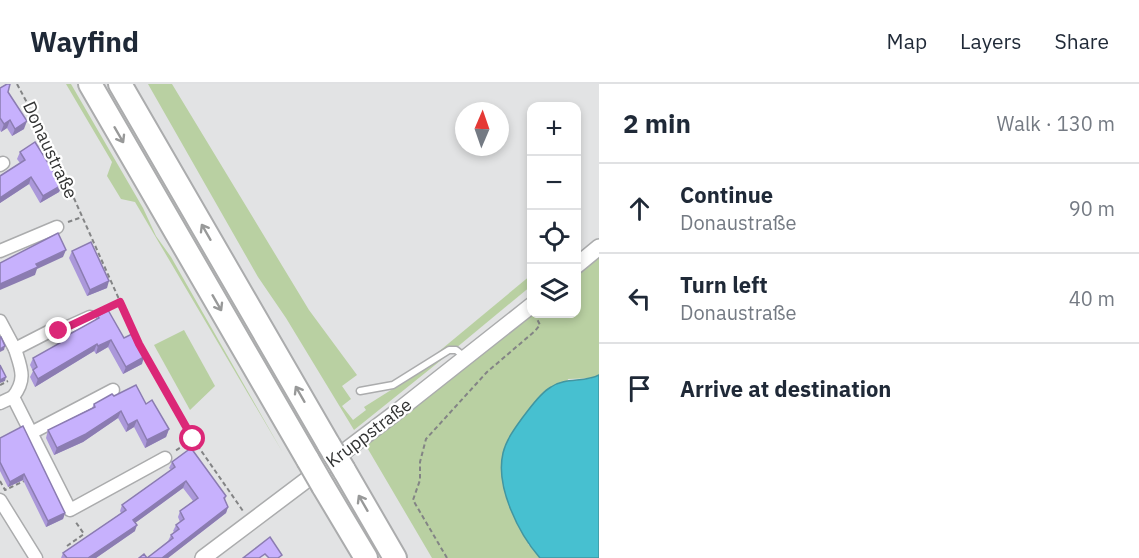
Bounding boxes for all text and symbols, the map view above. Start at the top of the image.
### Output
text: Wayfind [30,23,139,60]
text: Map [887,27,927,55]
text: Layers [960,27,1022,55]
text: Share [1055,27,1109,55]
street label: Donaustraße [18,97,83,202]
north arrow [455,102,509,156]
map controls [527,102,581,318]
button: + [527,102,581,156]
text: 2 min [623,106,691,140]
text: Walk · 130 m [997,110,1115,137]
one-way arrow [113,126,125,143]
button: − [527,156,581,210]
text: Continue [680,180,773,209]
icon: ahead [623,192,656,225]
text: 90 m [1069,195,1115,222]
text: Donaustraße [680,209,796,236]
button: locate [527,210,581,264]
one-way arrow [200,224,211,242]
button: layers [527,264,581,318]
text: Turn left [680,270,768,299]
icon: left [623,282,656,315]
text: 40 m [1069,285,1115,312]
one-way arrow [211,294,223,311]
text: Donaustraße [680,299,796,326]
route end [45,317,71,343]
icon: arrive [623,372,656,405]
text: Arrive at destination [680,374,891,403]
one-way arrow [294,386,306,403]
street label: Kruppstraße [321,393,416,472]
route start [179,425,205,451]
one-way arrow [357,495,369,512]

